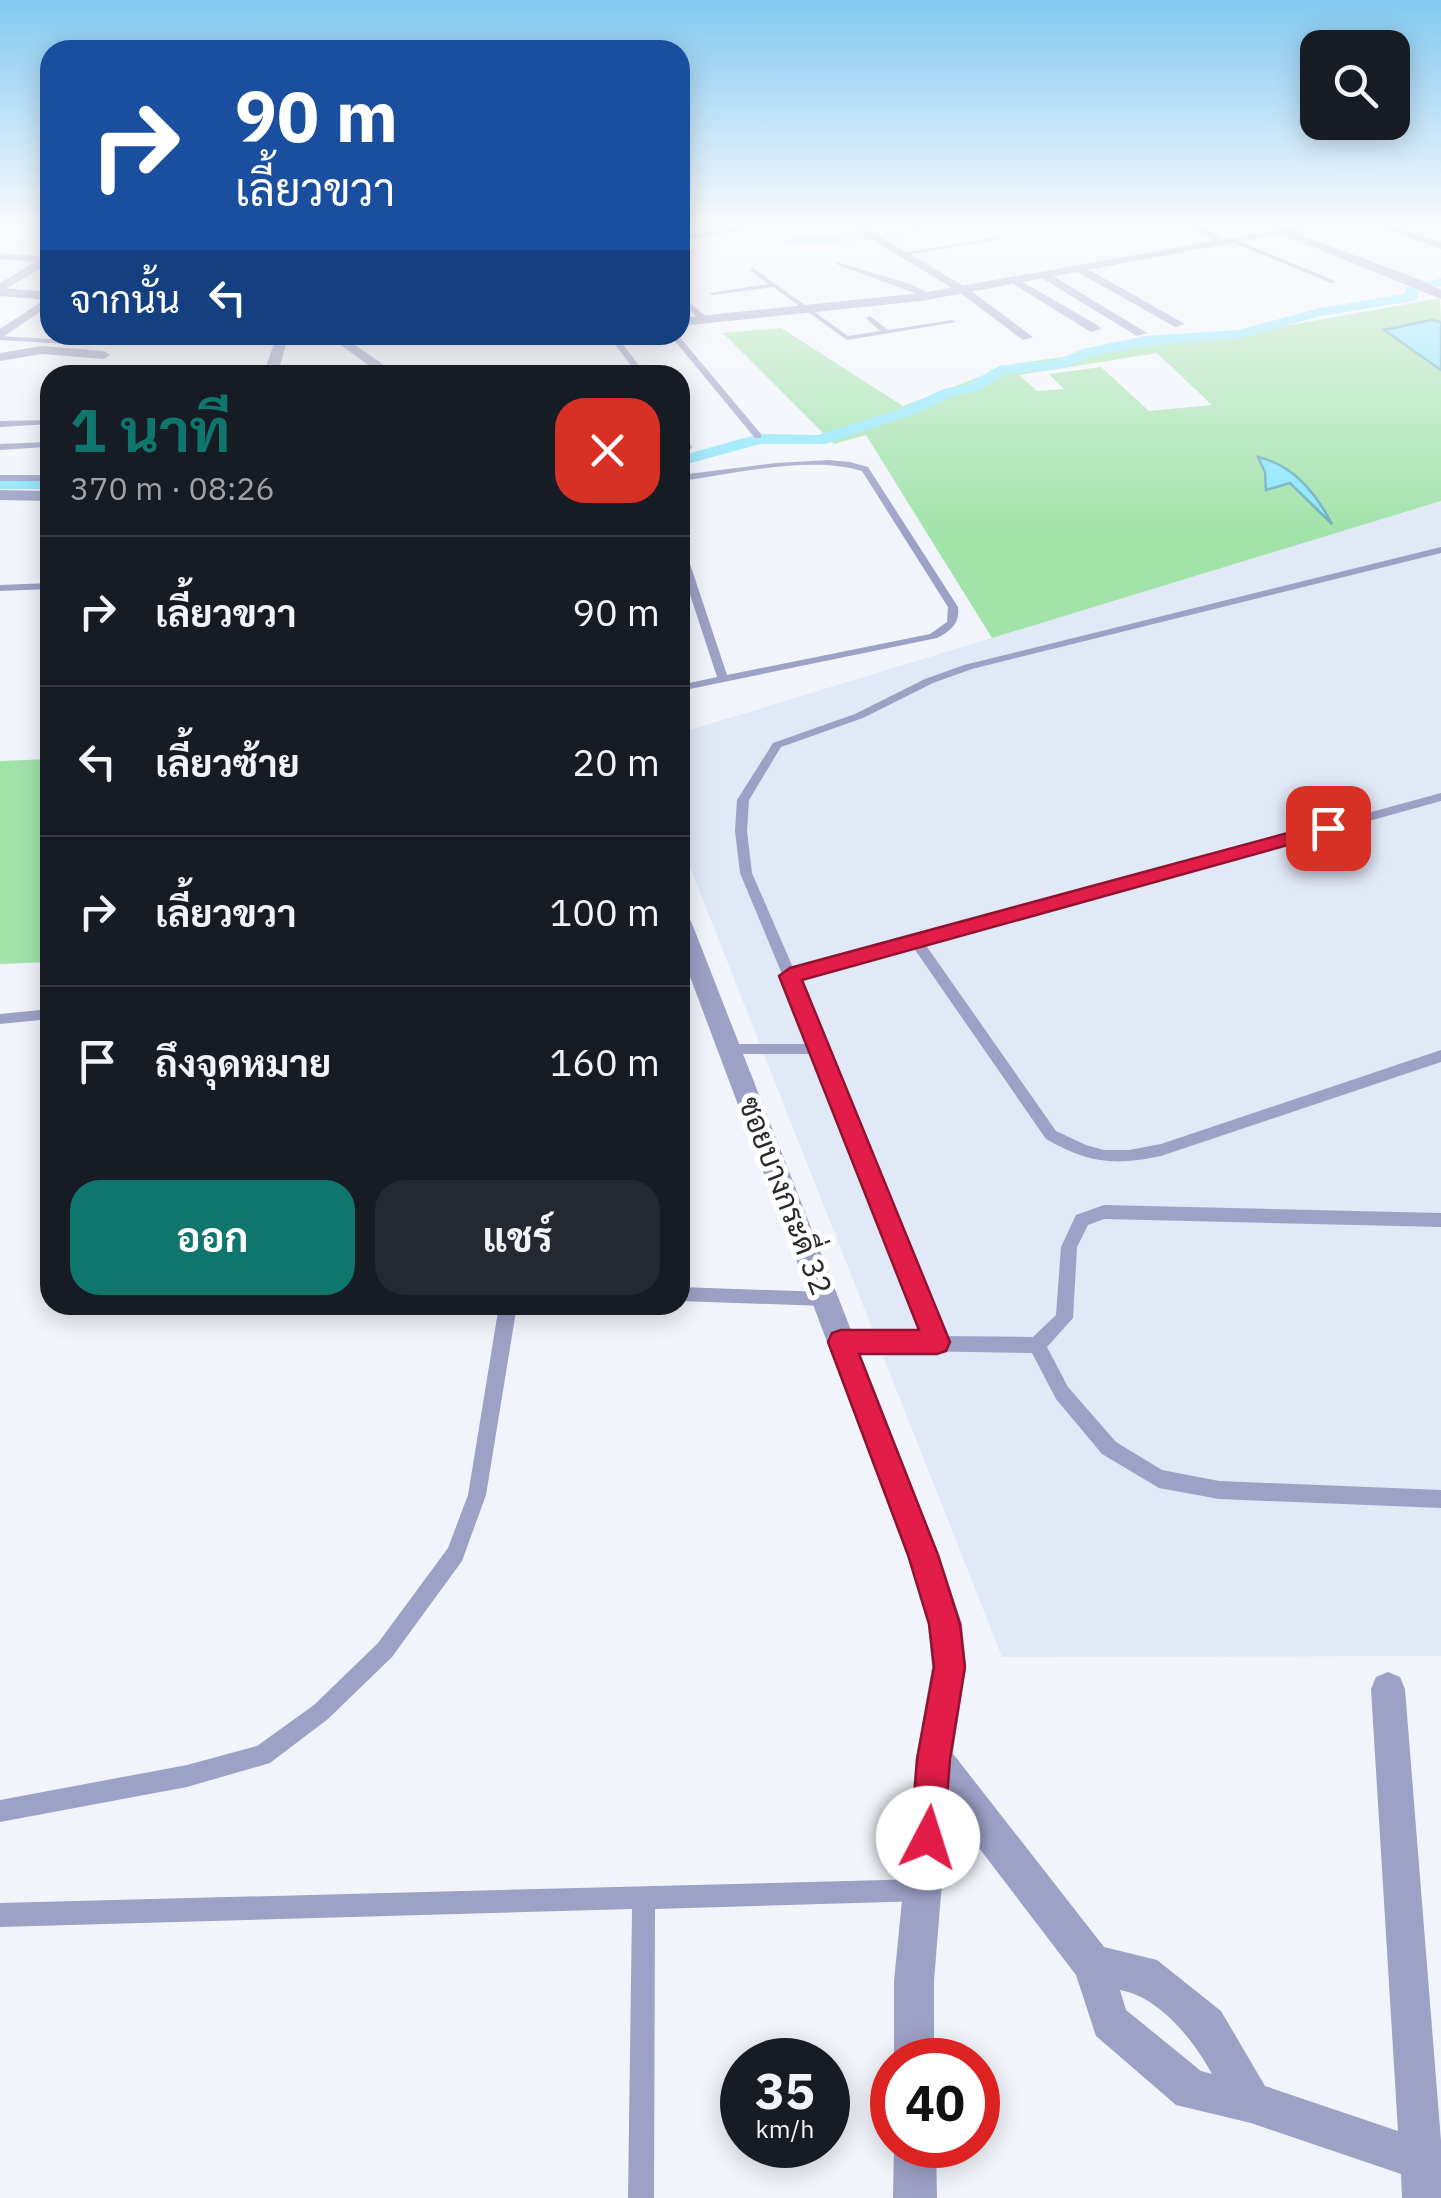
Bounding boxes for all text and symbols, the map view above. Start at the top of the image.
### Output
map controls [1300,30,1410,140]
button: search [1300,30,1410,140]
text: 90 m [235,70,398,161]
icon: right [70,80,200,210]
text: เลี้ยวขวา [235,160,395,218]
icon: left [200,270,255,325]
text: จากนั้น [70,274,180,323]
text: 1 นาที [70,390,230,469]
button: close [555,398,660,503]
text: 370 m · 08:26 [70,467,275,509]
icon: right [70,584,125,639]
text: 90 m [572,587,660,636]
text: เลี้ยวขวา [155,588,297,637]
icon: left [70,734,125,789]
text: 20 m [572,737,660,786]
text: เลี้ยวซ้าย [155,738,300,787]
pin [1286,786,1371,871]
icon: arrive [1301,801,1356,856]
icon: right [70,884,125,939]
text: 100 m [549,887,660,936]
text: เลี้ยวขวา [155,888,297,937]
icon: arrive [70,1034,125,1089]
text: 160 m [549,1037,660,1086]
text: ถึงจุดหมาย [155,1038,331,1087]
street label: ซอยบางกระดี่ 32 [731,1089,847,1300]
button: ออก [70,1180,355,1295]
button: แชร์ [375,1180,660,1295]
position arrow [876,1786,980,1890]
speed limit sign: 40 [870,2038,1000,2168]
text: 35 [755,2058,815,2123]
text: km/h [756,2112,814,2145]

